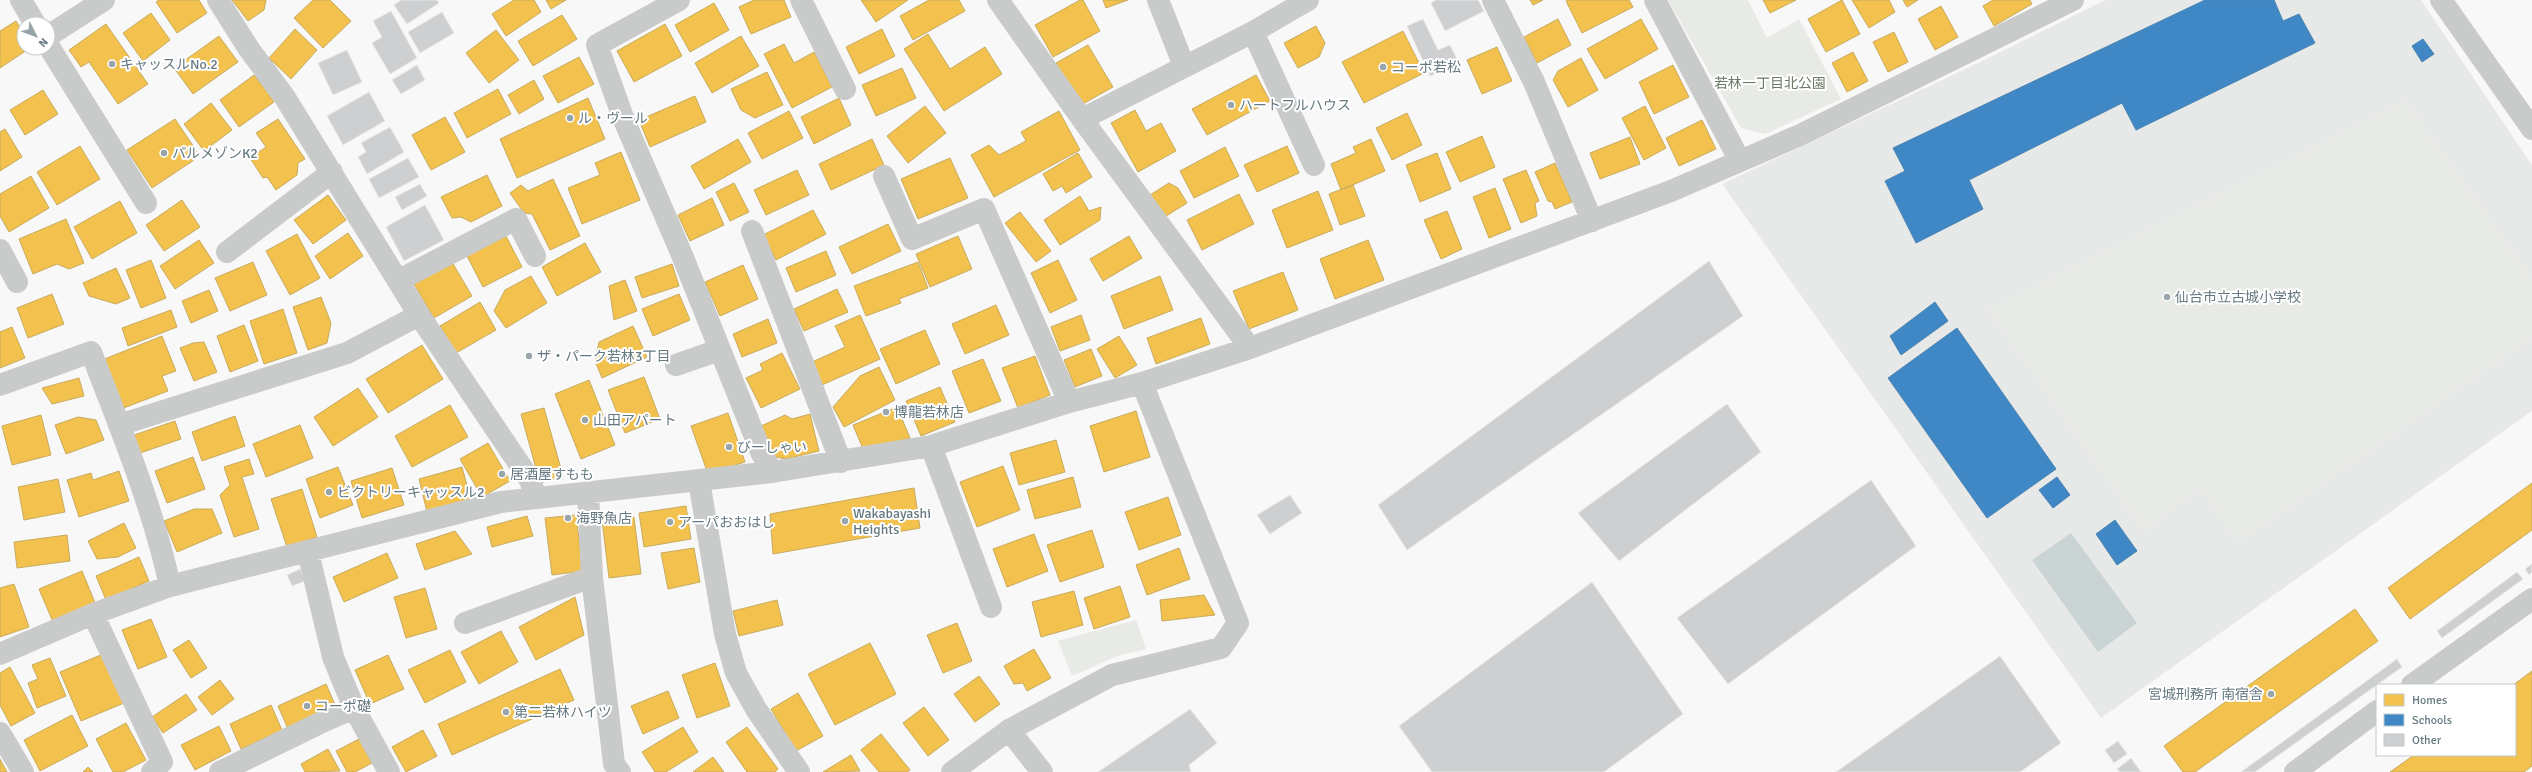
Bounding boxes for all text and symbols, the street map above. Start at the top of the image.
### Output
north arrow [16,16,56,56]
text: N [36,35,50,50]
place label: キャッスルNo.2 [120,56,218,73]
marker: キャッスルNo.2 [107,59,117,69]
place label: コーポ若松 [1391,59,1461,76]
marker: コーポ若松 [1378,62,1388,72]
park label: 若林一丁目北公園 [1714,75,1826,92]
place label: ハートフルハウス [1239,97,1351,114]
marker: ハートフルハウス [1226,100,1236,110]
place label: ル・ヴール [578,110,648,127]
marker: ル・ヴール [565,113,575,123]
place label: パルメゾンK2 [172,145,258,162]
marker: パルメゾンK2 [159,148,169,158]
place label: 仙台市立古城小学校 [2175,289,2301,306]
marker: 仙台市立古城小学校 [2162,292,2172,302]
place label: ザ・パーク若林3丁目 [537,348,671,365]
marker: ザ・パーク若林3丁目 [524,351,534,361]
place label: 博龍若林店 [894,404,964,421]
marker: 博龍若林店 [881,407,891,417]
place label: 山田アパート [593,412,677,429]
marker: 山田アパート [580,415,590,425]
place label: びーしゃい [737,439,807,456]
marker: びーしゃい [724,442,734,452]
place label: 居酒屋すもも [510,466,594,483]
marker: 居酒屋すもも [497,469,507,479]
place label: ビクトリーキャッスル2 [337,484,485,501]
marker: ビクトリーキャッスル2 [324,487,334,497]
place label: Wakabayashi Heights [853,505,931,538]
place label: 海野魚店 [576,510,632,527]
marker: 海野魚店 [563,513,573,523]
place label: アーパおおはし [678,514,775,531]
marker: Wakabayashi Heights [840,516,850,526]
marker: アーパおおはし [665,517,675,527]
legend [2376,684,2516,756]
place label: 宮城刑務所 南宿舎 [2148,686,2263,703]
marker: 宮城刑務所 南宿舎 [2266,689,2276,699]
text: Homes [2412,693,2447,708]
place label: コーポ礎 [315,698,371,715]
marker: コーポ礎 [302,701,312,711]
place label: 第二若林ハイツ [514,704,612,721]
marker: 第二若林ハイツ [501,707,511,717]
text: Schools [2412,713,2452,728]
text: Other [2412,733,2442,748]

